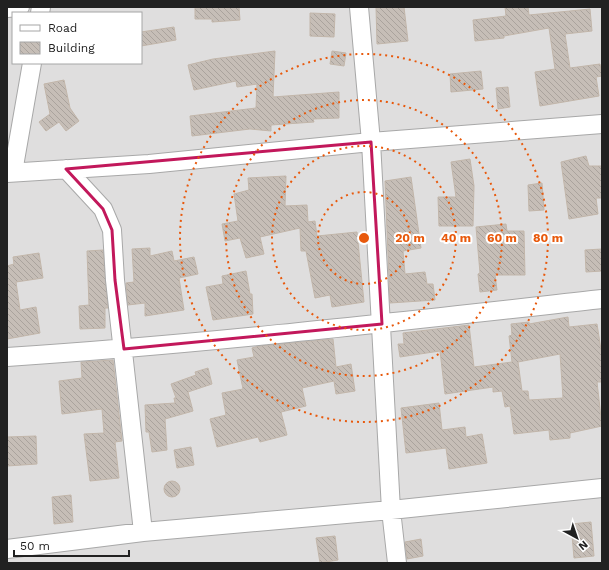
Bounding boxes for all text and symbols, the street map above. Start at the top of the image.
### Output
legend [12,12,142,64]
text: Road [48,21,77,35]
text: Building [48,41,95,55]
centre of rings [357,231,371,245]
text: 20 m [395,231,425,245]
text: 40 m [441,231,471,245]
text: 60 m [487,231,517,245]
text: 80 m [533,231,563,245]
north arrow [557,518,597,558]
scale bar [14,532,129,558]
text: N [576,538,590,553]
text: 50 m [20,539,50,553]

